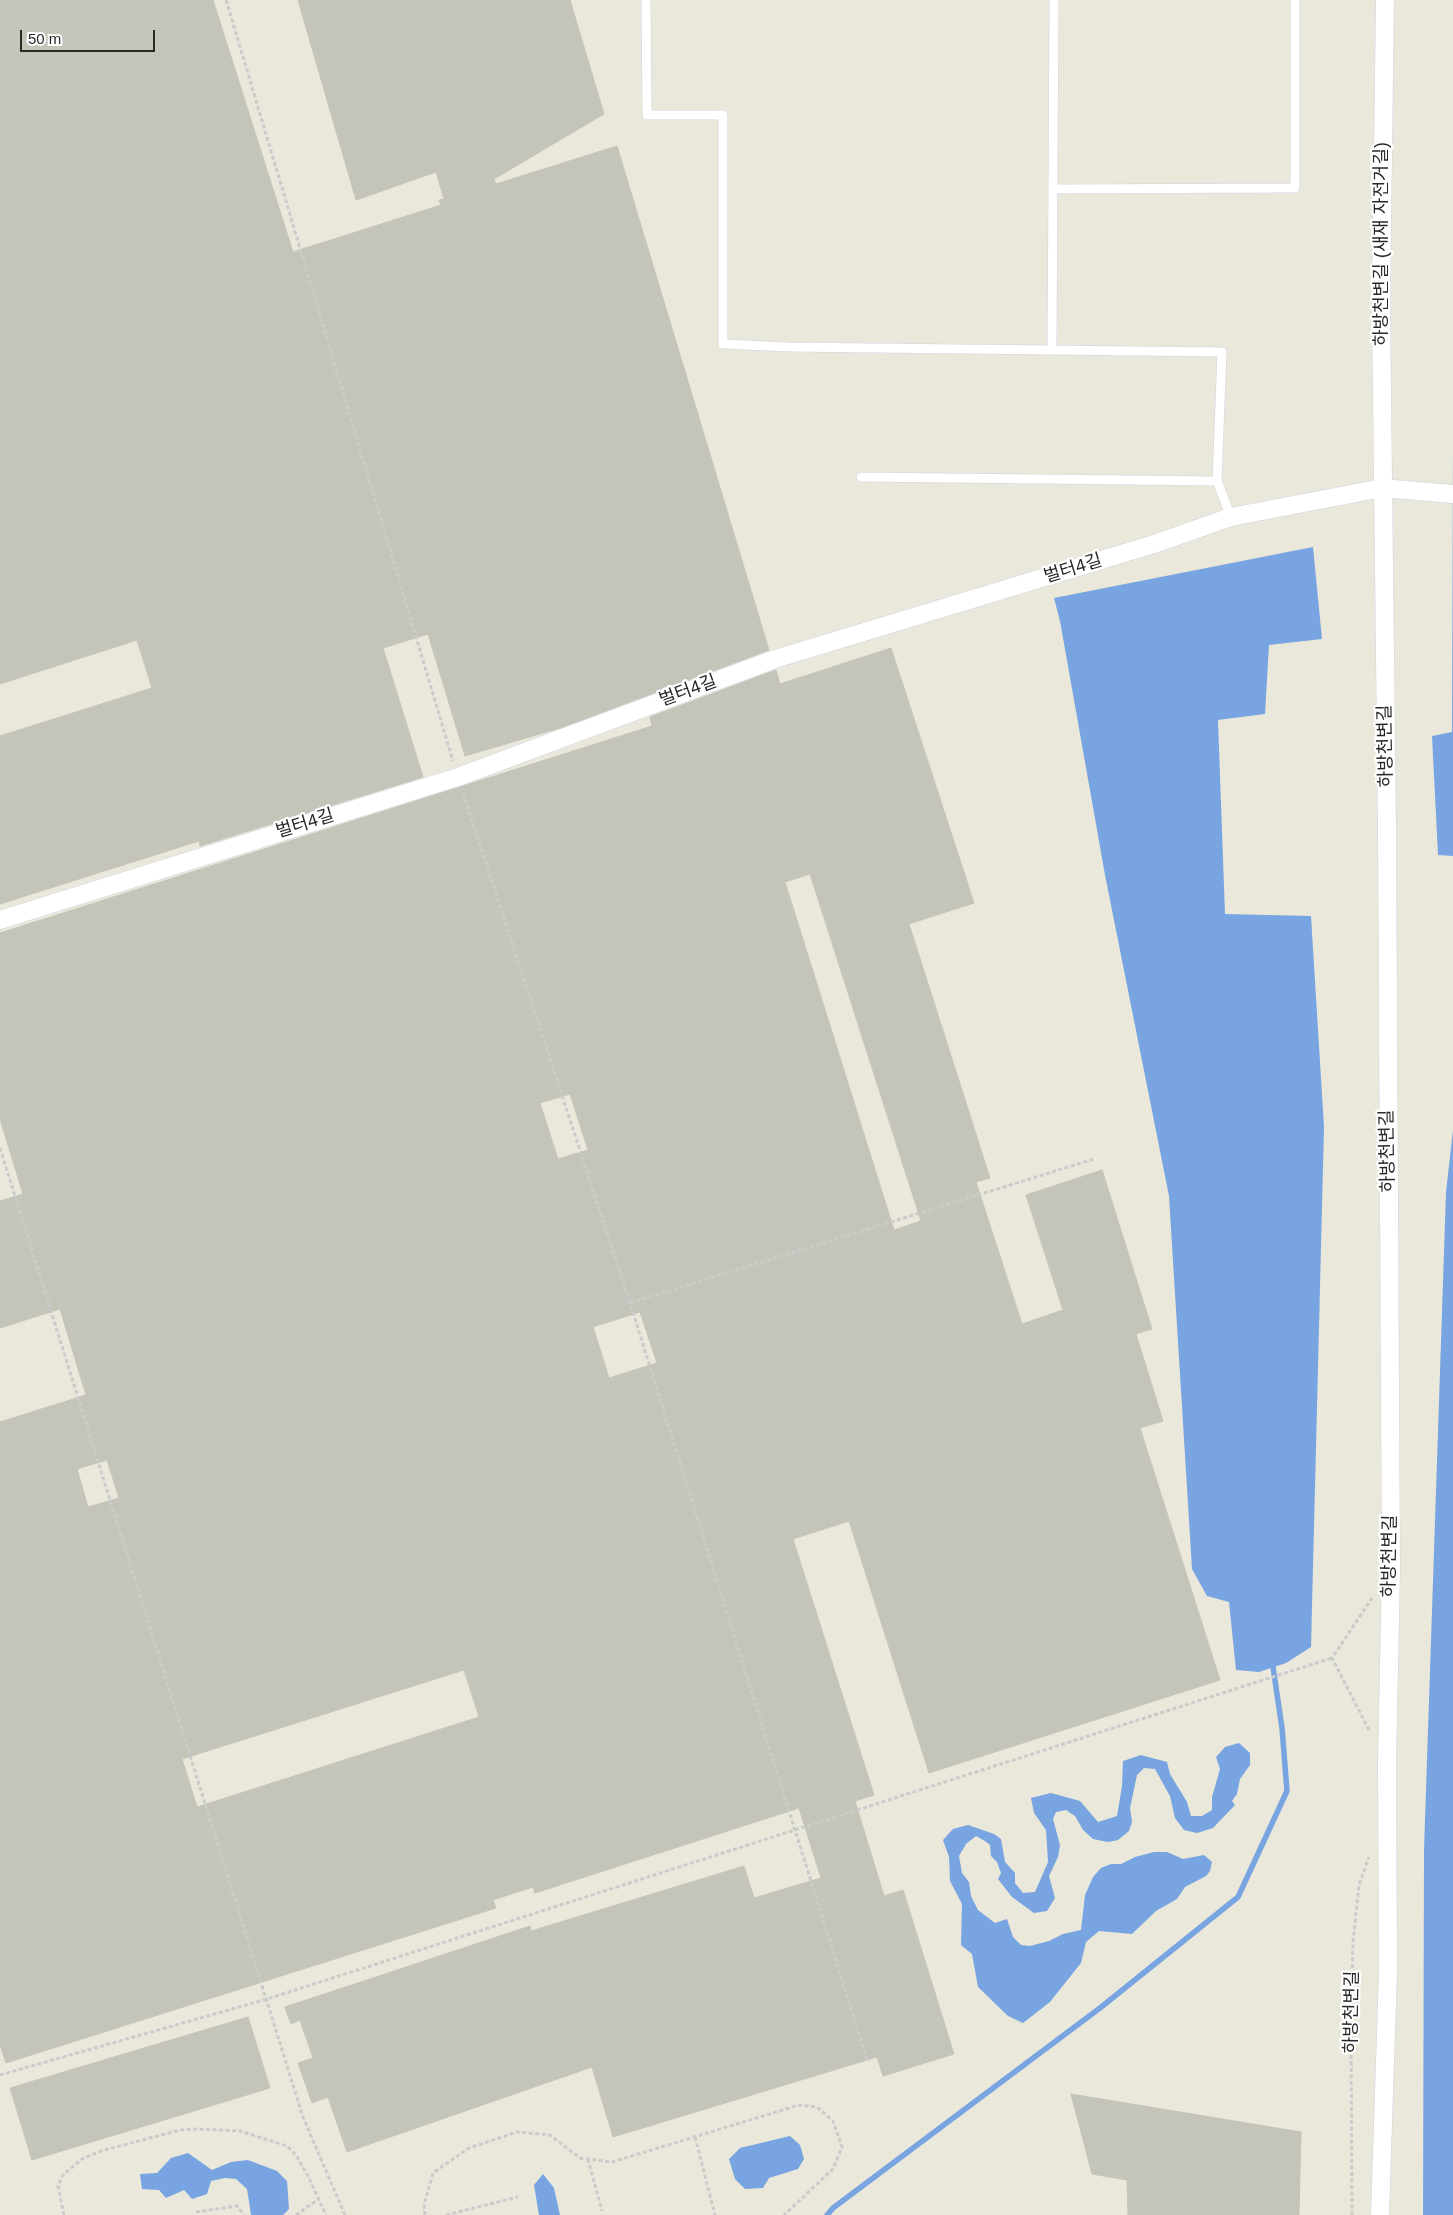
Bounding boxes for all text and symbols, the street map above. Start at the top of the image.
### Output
scale bar [22,20,158,52]
text: 50 m [28,30,61,47]
street label: 하방천변길 (새재 자전거길) [1371,142,1393,346]
street label: 벌터4길 [1041,550,1105,588]
street label: 벌터4길 [656,671,720,711]
street label: 하방천변길 [1374,704,1398,788]
street label: 벌터4길 [273,805,337,843]
street label: 하방천변길 [1376,1109,1400,1193]
street label: 하방천변길 [1378,1514,1402,1598]
street label: 하방천변길 [1340,1970,1364,2054]

